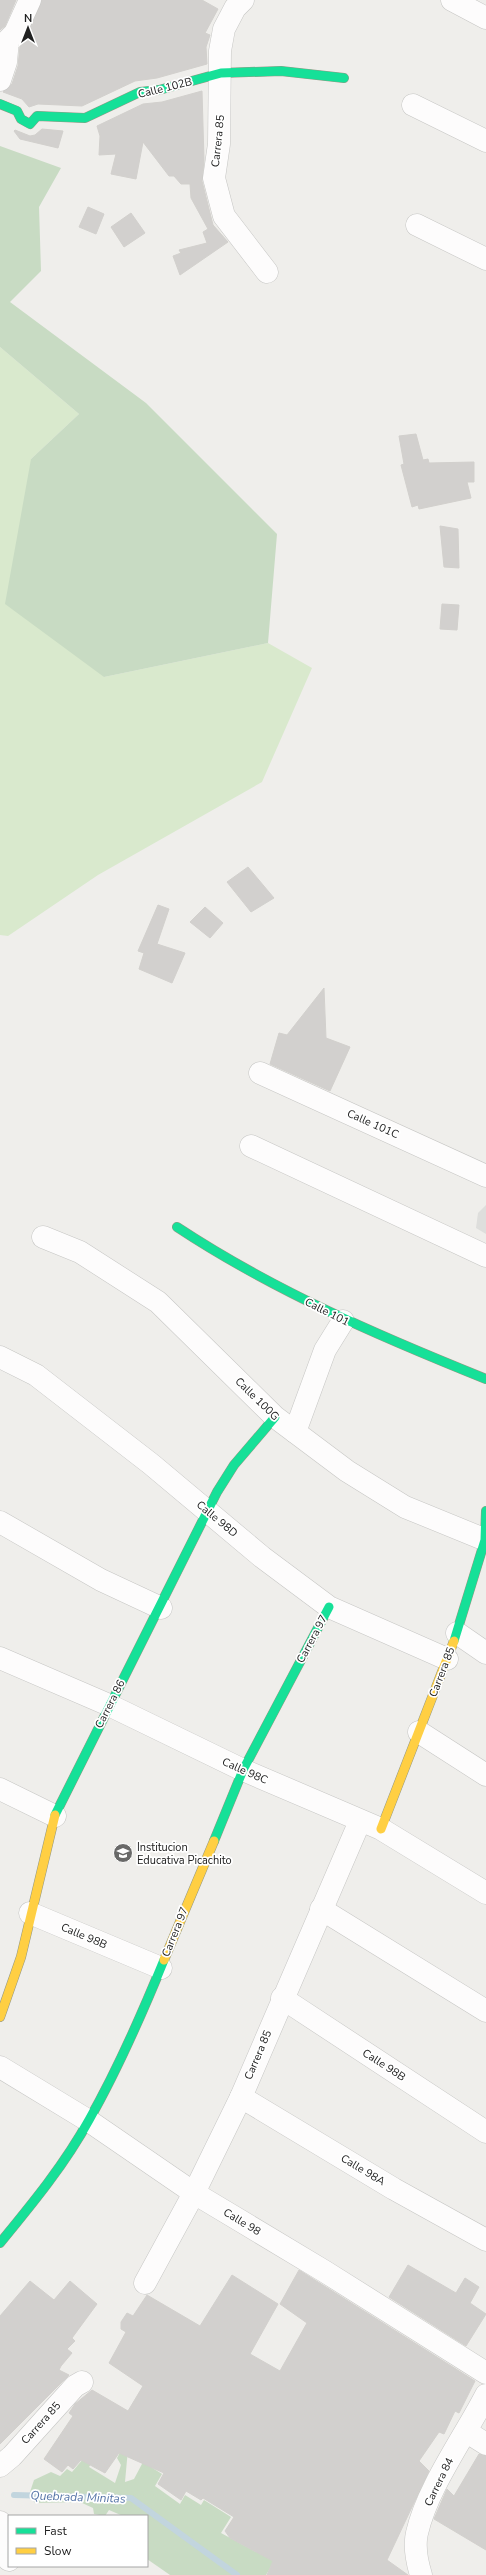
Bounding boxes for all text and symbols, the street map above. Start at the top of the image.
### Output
north arrow [8,8,48,48]
text: N [24,11,32,26]
street label: Calle 102B [136,74,194,102]
street label: Carrera 85 [208,114,228,168]
street label: Calle 101C [345,1106,401,1142]
street label: Calle 101 [302,1294,352,1330]
street label: Calle 100G [232,1374,282,1424]
street label: Calle 98D [193,1497,241,1541]
street label: Carrera 97 [293,1612,331,1666]
street label: Carrera 85 [426,1644,459,1699]
street label: Carrera 86 [91,1677,129,1731]
street label: Calle 98C [220,1754,270,1788]
place label: Institucion Educativa Picachito [137,1840,232,1868]
school or university icon: Institucion Educativa Picachito [112,1842,134,1864]
street label: Carrera 97 [158,1905,192,1959]
street label: Calle 98B [59,1920,109,1952]
street label: Carrera 85 [241,2028,275,2082]
street label: Calle 98B [359,2045,409,2085]
street label: Calle 98A [338,2151,388,2189]
street label: Calle 98 [220,2205,264,2239]
street label: Carrera 85 [18,2398,64,2448]
street label: Carrera 84 [421,2455,457,2509]
water label: Quebrada Minitas [30,2487,126,2507]
legend [8,2515,148,2567]
text: Fast [44,2523,67,2539]
text: Slow [44,2543,72,2559]

